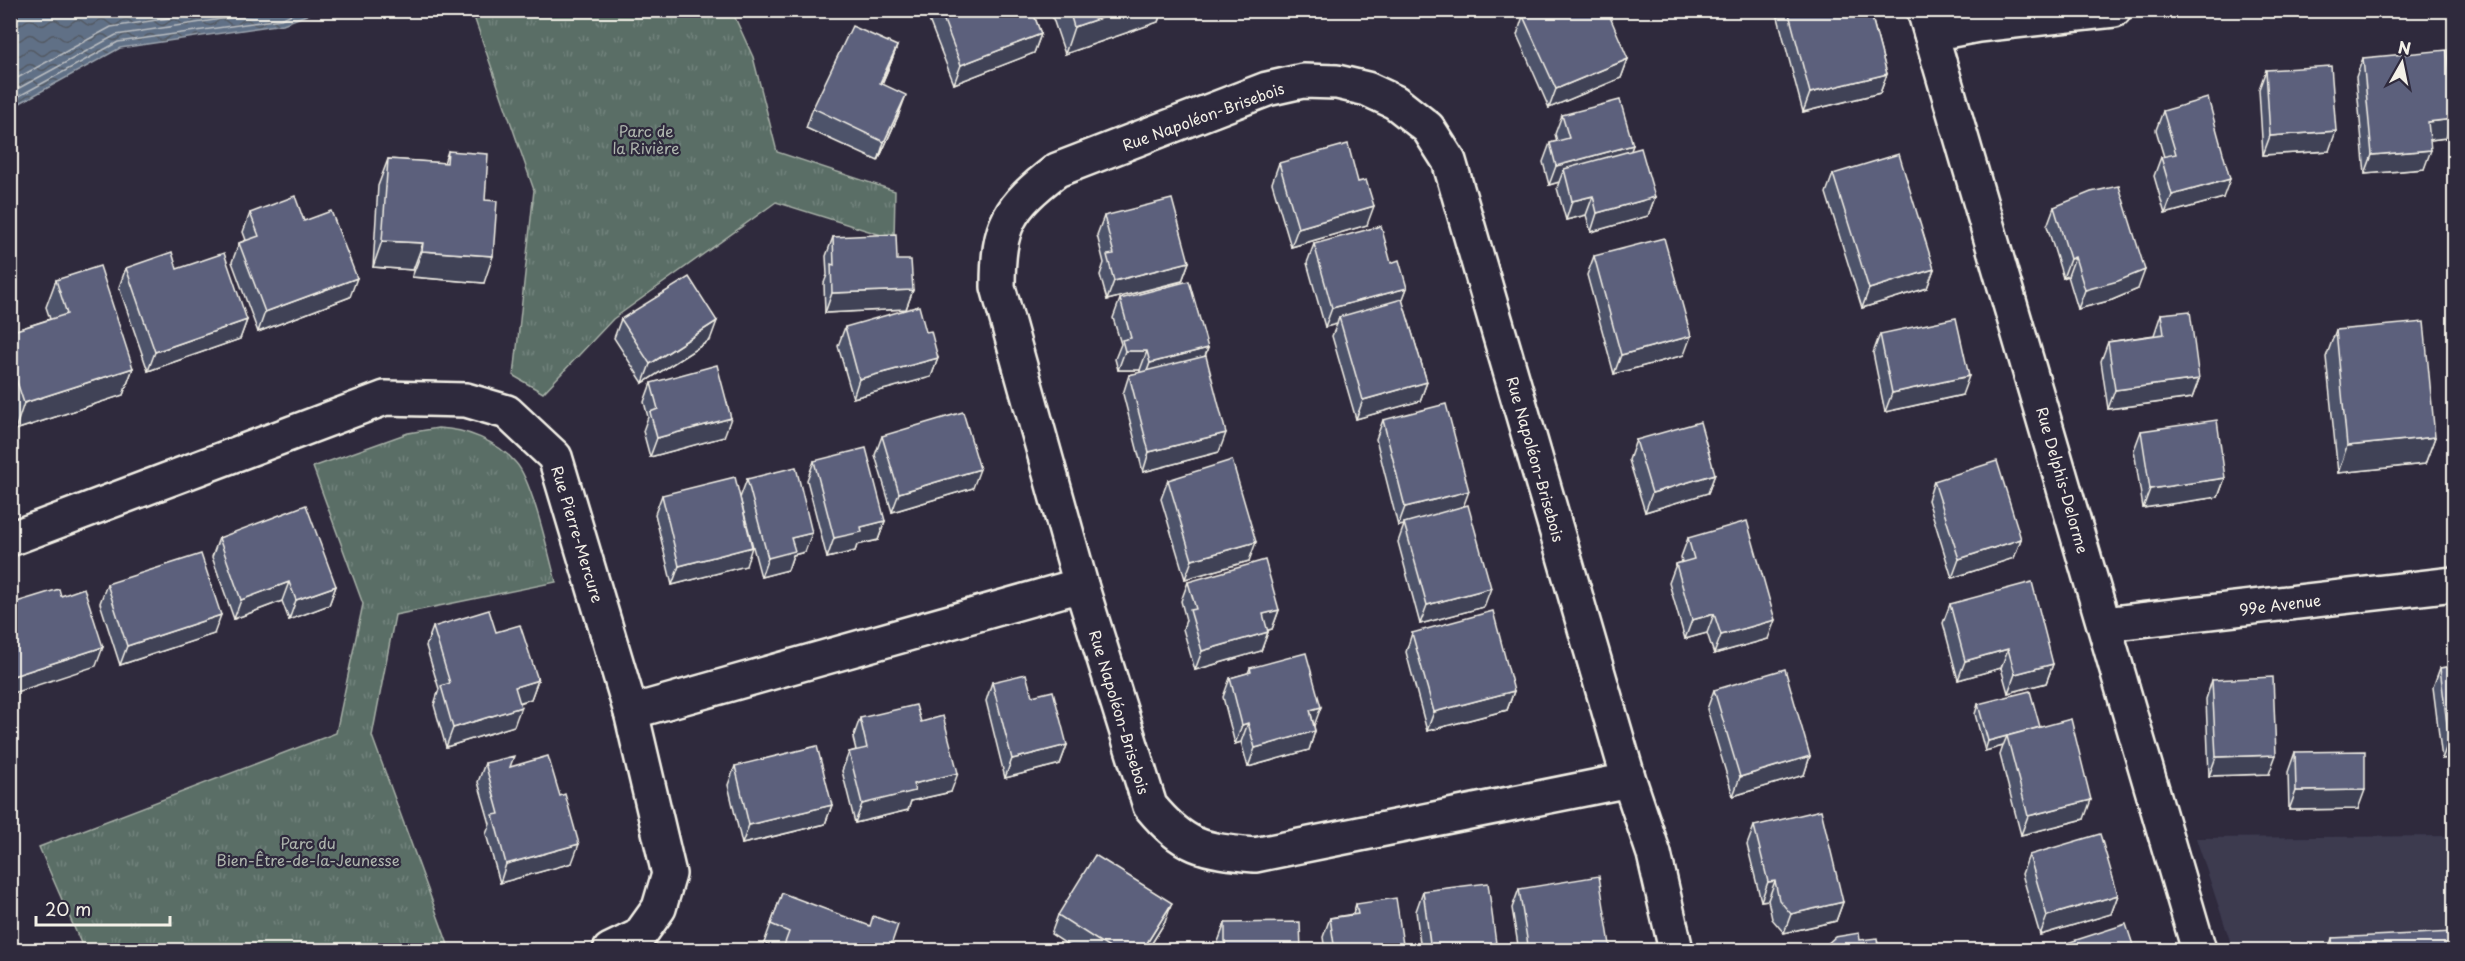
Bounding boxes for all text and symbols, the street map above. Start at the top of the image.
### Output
north arrow [2372,33,2432,93]
text: N [2396,34,2413,60]
street label: Rue Napoléon-Brisebois [1119,76,1287,156]
park label: Parc de la Rivière [613,119,679,159]
street label: Rue Napoléon-Brisebois [1501,374,1571,544]
street label: Rue Delphis-Delorme [2031,404,2095,556]
street label: Rue Pierre-Mercure [546,463,610,605]
street label: 99e Avenue [2238,588,2322,620]
street label: Rue Napoléon-Brisebois [1084,627,1156,797]
park label: Parc du Bien-Être-de-la-Jeunesse [216,831,400,871]
scale bar [36,889,170,927]
text: 20 m [45,895,91,922]

